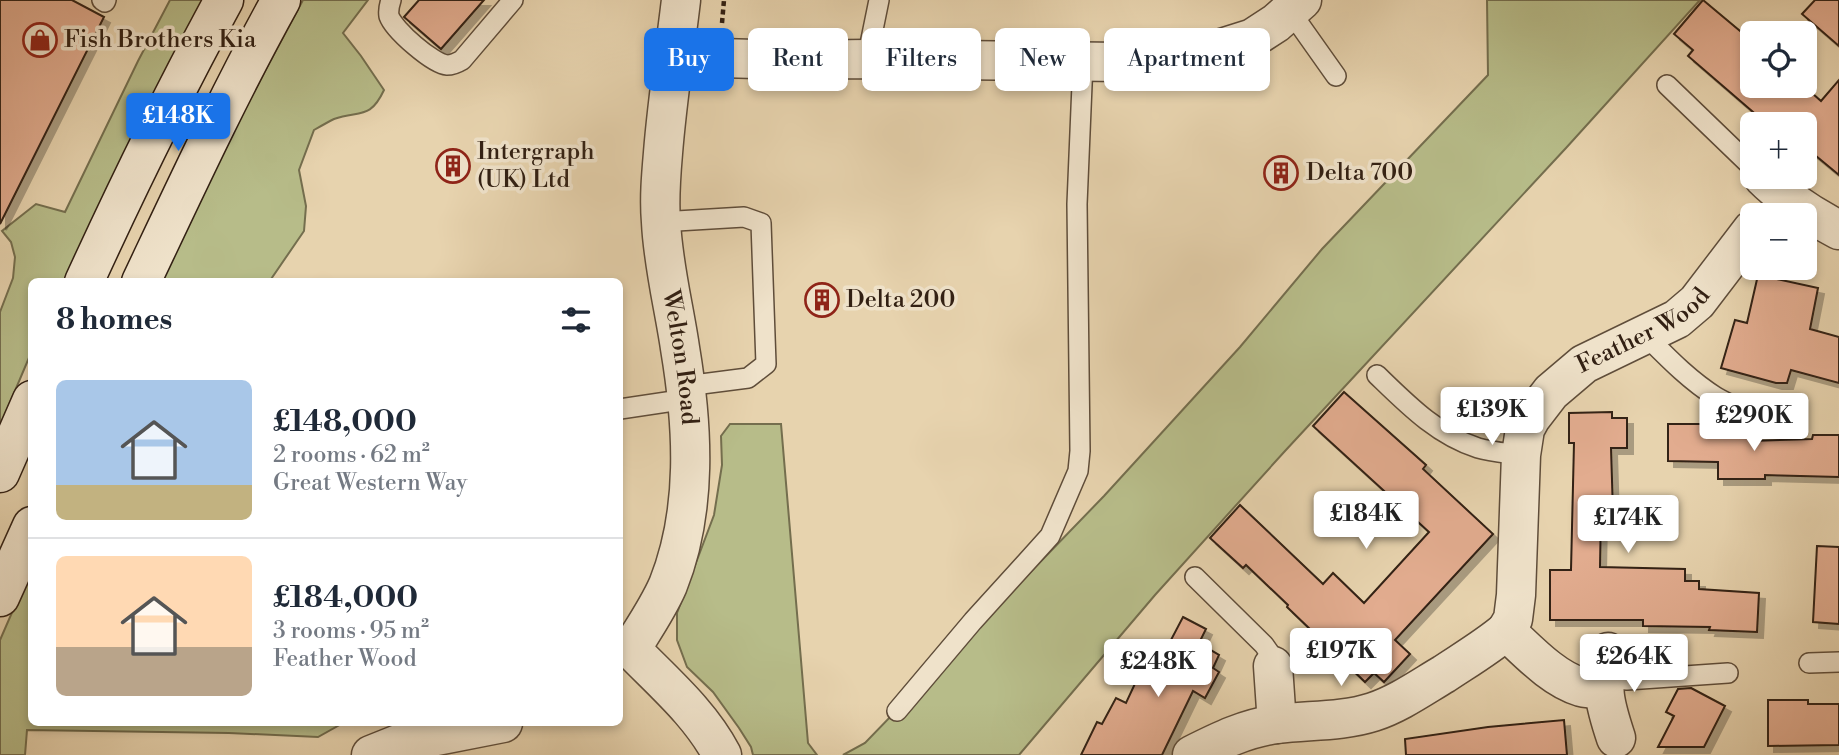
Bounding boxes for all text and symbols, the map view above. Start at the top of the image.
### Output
shop icon: Fish Brothers Kia [21,21,59,59]
map controls [1740,21,1817,280]
button: locate [1740,21,1817,98]
place label: Fish Brothers Kia [64,25,257,55]
chip: Buy [644,28,734,91]
chip: Rent [748,28,848,91]
chip: Filters [862,28,981,91]
chip: New [995,28,1090,91]
chip: Apartment [1104,28,1270,91]
pin: £148K [129,94,227,153]
text: £148K [142,102,214,130]
button: + [1740,112,1817,189]
place label: Intergraph (UK) Ltd [477,137,595,195]
building icon: Intergraph (UK) Ltd [434,147,472,185]
building icon: Delta 700 [1262,154,1300,192]
place label: Delta 700 [1306,158,1413,188]
button: − [1740,203,1817,280]
building icon: Delta 200 [803,281,841,319]
street label: Feather Wood [1572,282,1717,380]
place label: Delta 200 [846,285,955,315]
street label: Welton Road [655,286,704,426]
text: 8 homes [56,301,172,339]
icon: filters [557,301,595,339]
pin: £139K [1443,388,1541,447]
pin: £290K [1705,393,1803,453]
text: £139K [1457,396,1527,424]
text: £290K [1715,402,1793,430]
text: £148,000 [273,403,417,441]
icon: home [112,408,196,492]
text: 2 rooms · 62 m² [273,441,430,469]
text: Great Western Way [273,469,467,497]
pin: £184K [1317,491,1415,551]
pin: £174K [1579,496,1677,555]
text: £184K [1330,500,1402,528]
text: £174K [1594,504,1662,532]
text: £184,000 [273,579,418,617]
icon: home [112,584,196,668]
text: 3 rooms · 95 m² [273,617,429,645]
pin: £197K [1292,628,1390,688]
pin: £264K [1585,634,1683,694]
text: £197K [1306,637,1376,665]
pin: £248K [1109,640,1207,699]
text: £264K [1596,643,1672,671]
text: Feather Wood [273,645,416,673]
text: £248K [1120,648,1196,676]

